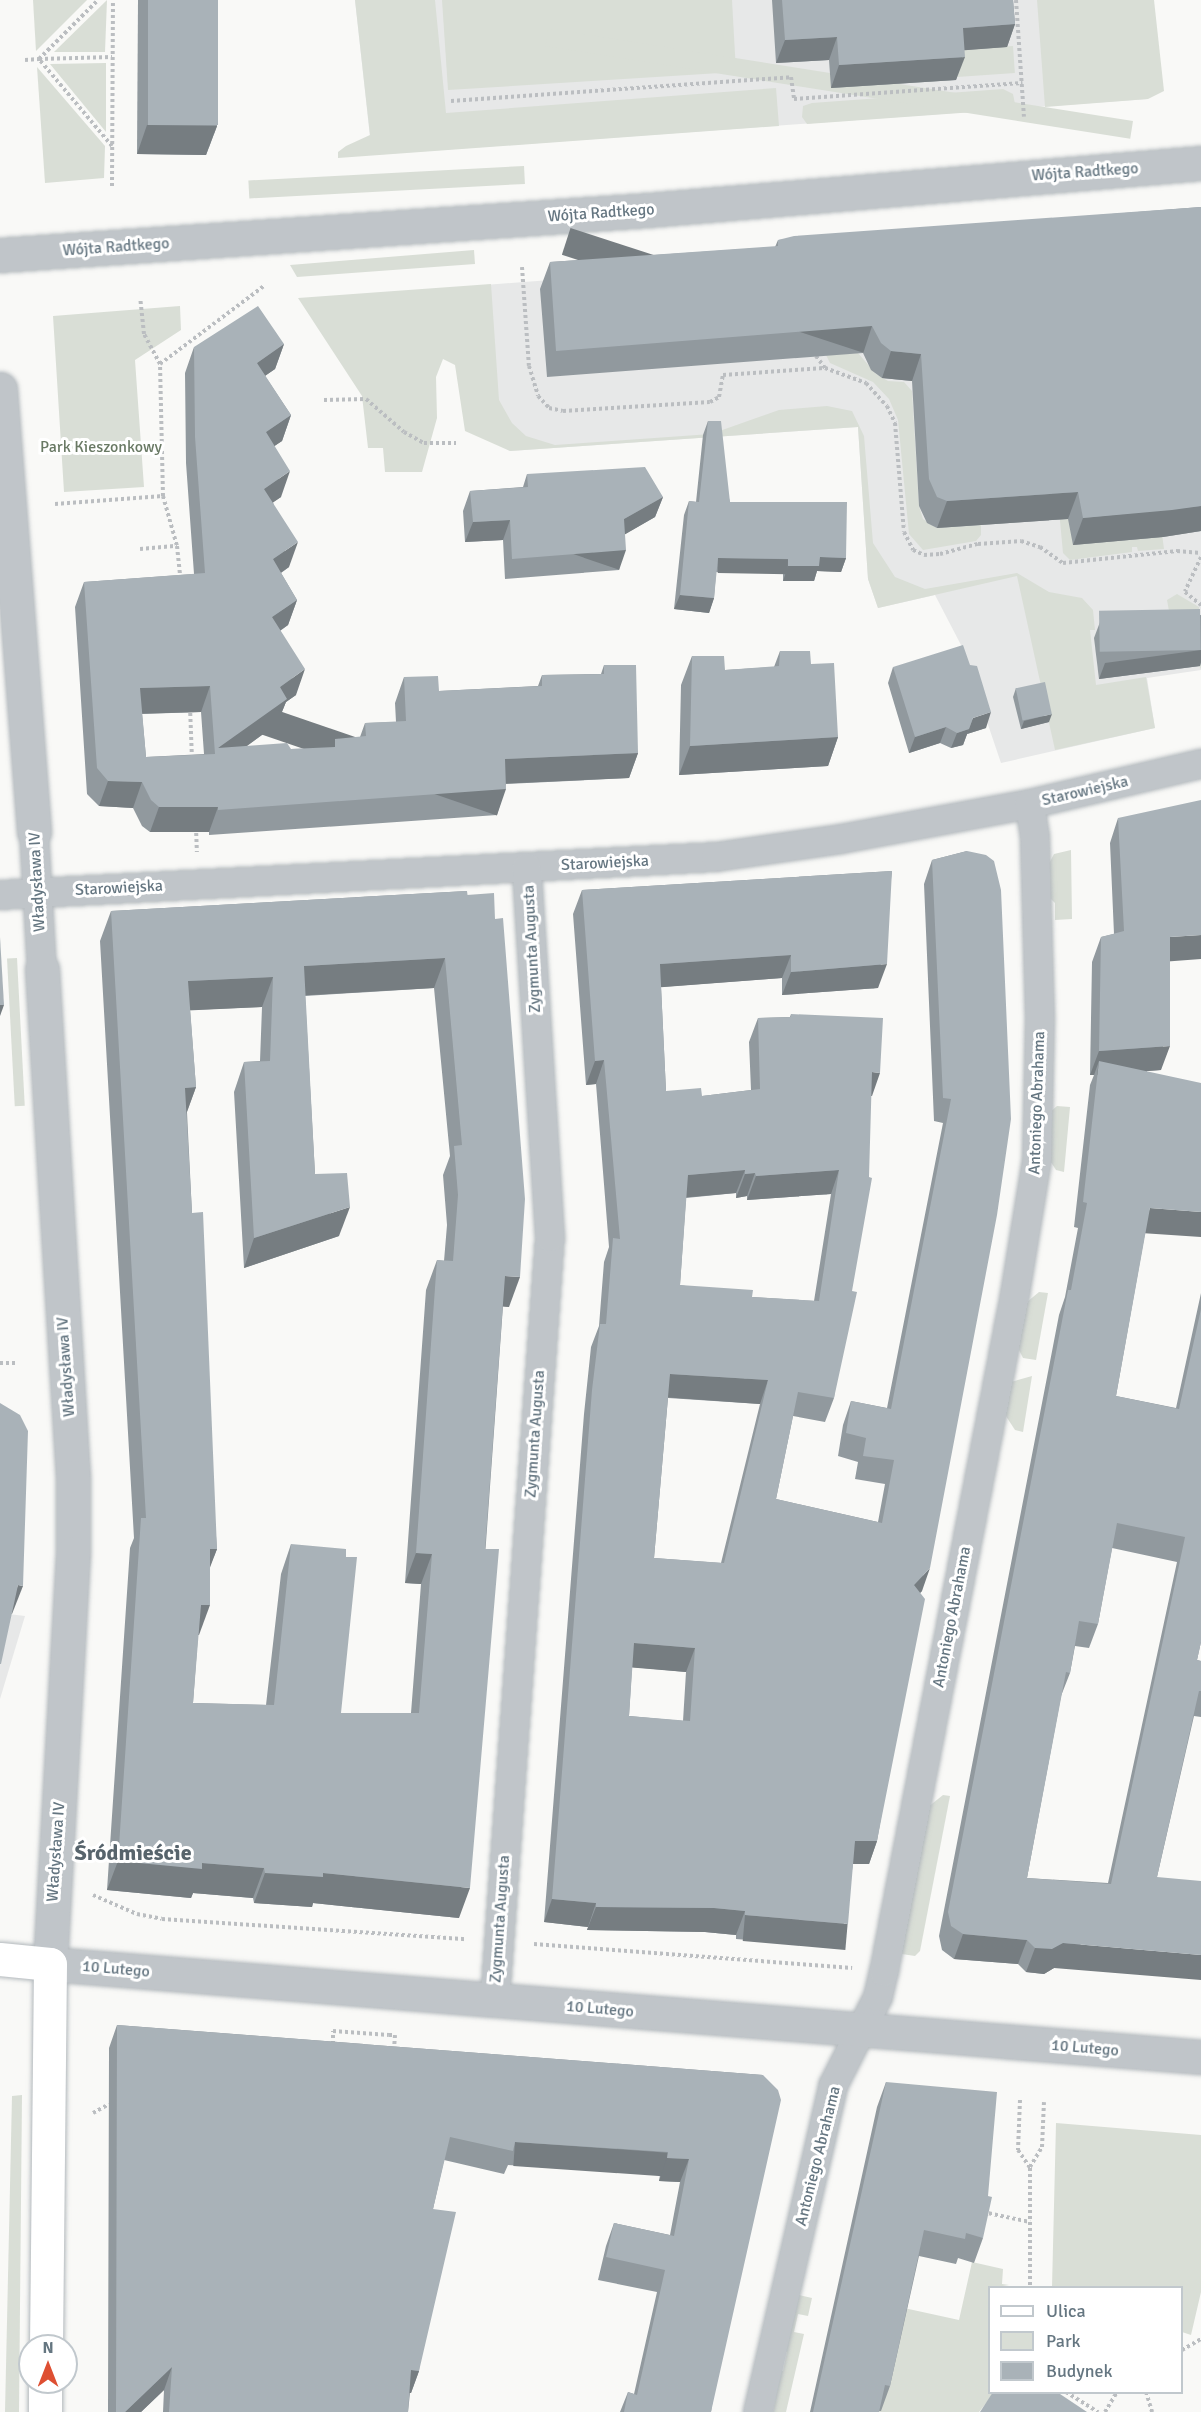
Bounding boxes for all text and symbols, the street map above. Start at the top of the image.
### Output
street label: Wójta Radtkego [1031,159,1139,185]
street label: Wójta Radtkego [547,200,655,226]
street label: Wójta Radtkego [62,234,170,260]
park label: Park Kieszonkowy [40,437,162,457]
street label: Starowiejska [1040,772,1130,810]
street label: Władysława IV [25,831,49,933]
street label: Starowiejska [561,851,649,875]
street label: Starowiejska [75,876,163,900]
street label: Zygmunta Augusta [519,885,545,1013]
street label: Antoniego Abrahama [1025,1031,1049,1175]
street label: Władysława IV [53,1316,79,1418]
street label: Zygmunta Augusta [521,1369,549,1499]
street label: Antoniego Abrahama [929,1545,975,1689]
street label: Władysława IV [43,1801,69,1903]
district label: Śródmieście [74,1840,192,1866]
street label: Zygmunta Augusta [486,1854,514,1984]
street label: 10 Lutego [81,1956,151,1982]
street label: 10 Lutego [565,1996,635,2022]
street label: 10 Lutego [1050,2035,1120,2061]
street label: Antoniego Abrahama [791,2084,845,2228]
legend [988,2286,1183,2394]
text: Ulica [1046,2300,1086,2322]
text: Park [1046,2330,1081,2352]
north arrow [18,2334,78,2394]
text: N [42,2338,54,2358]
text: Budynek [1046,2360,1113,2382]

